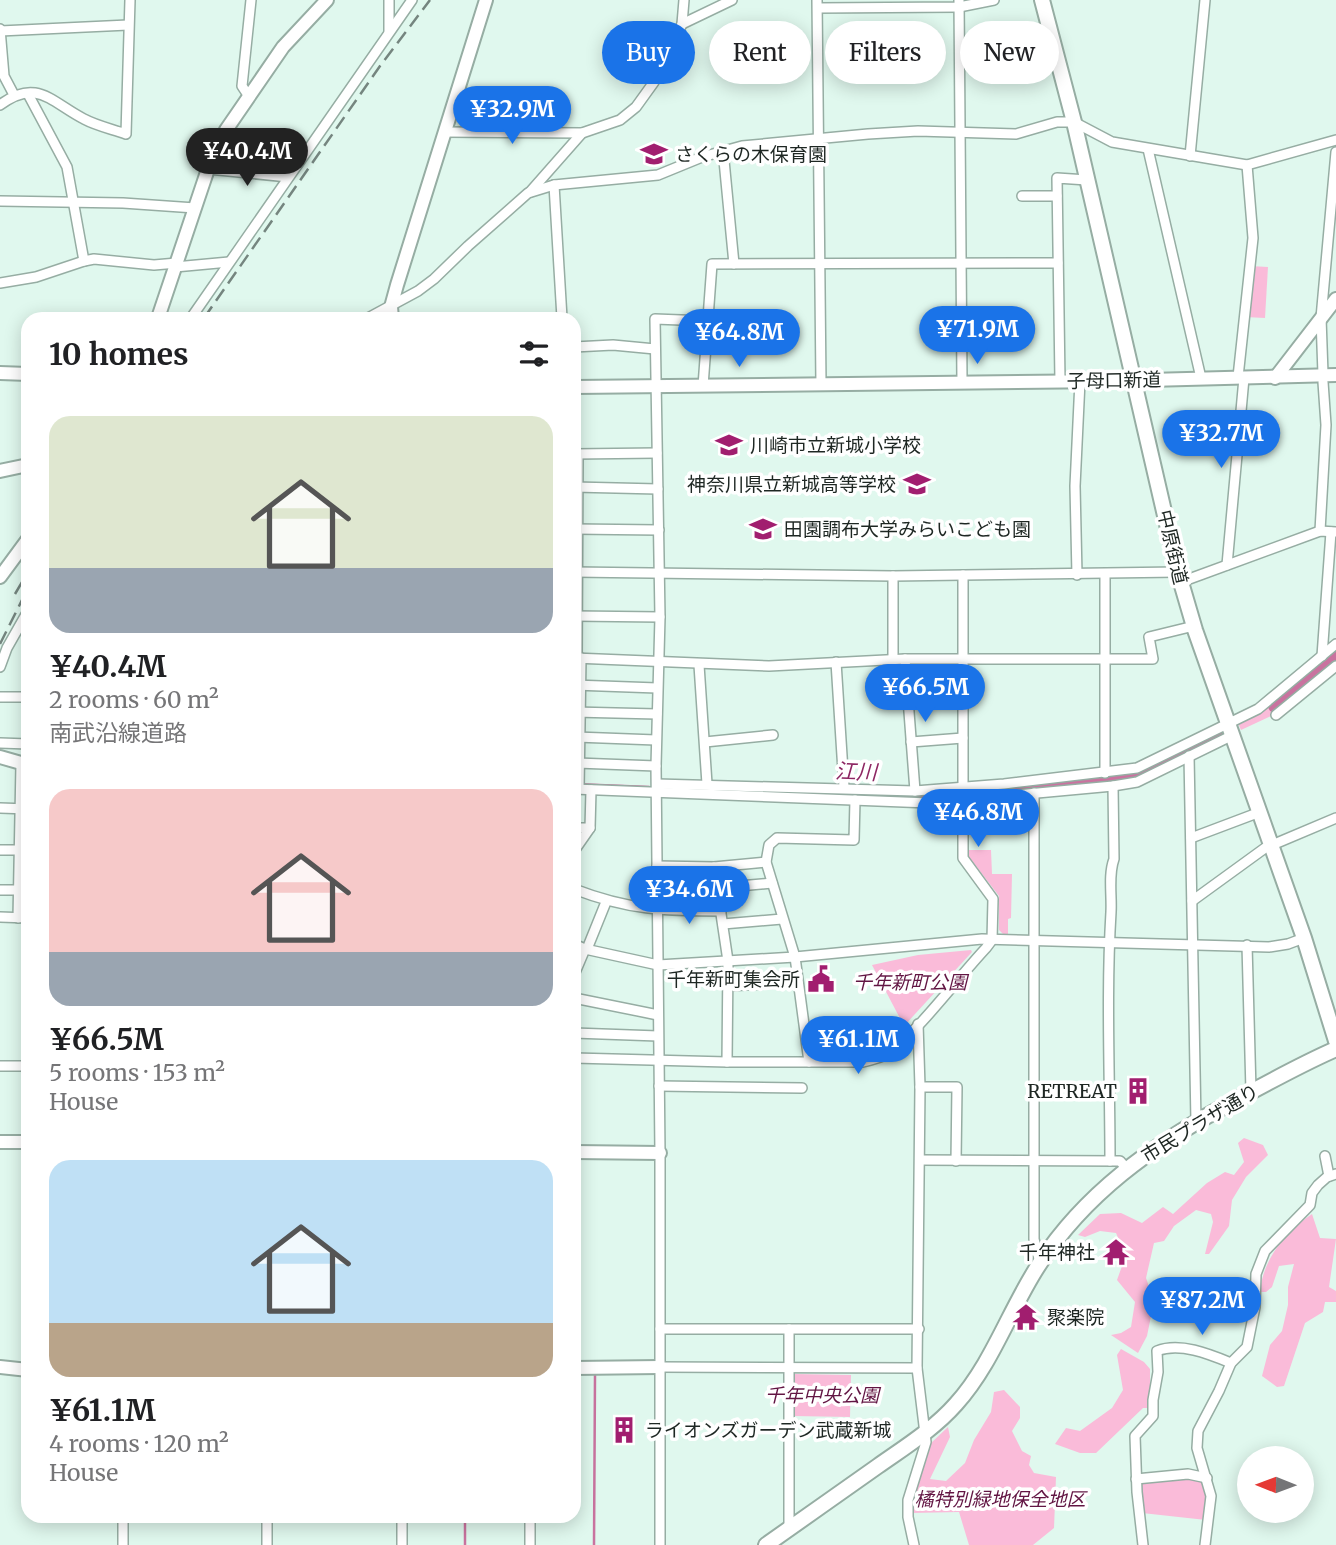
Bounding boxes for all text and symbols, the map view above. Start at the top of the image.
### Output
chip: Buy [602,21,695,84]
chip: Rent [709,21,811,84]
chip: Filters [825,21,946,84]
chip: New [960,21,1059,84]
pin: ¥32.9M [455,86,569,146]
text: ¥32.9M [469,94,555,123]
pin: ¥40.4M [190,128,304,188]
text: ¥40.4M [202,136,292,165]
school or university icon: さくらの木保育園 [639,139,669,169]
place label: さくらの木保育園 [675,142,827,166]
pin: ¥71.9M [920,306,1034,366]
pin: ¥64.8M [682,310,796,369]
text: ¥71.9M [935,314,1019,343]
text: ¥64.8M [694,317,784,346]
text: 10 homes [49,335,189,373]
icon: filters [515,335,553,373]
street label: 子母口新道 [1066,367,1162,393]
pin: ¥32.7M [1164,410,1278,470]
text: ¥32.7M [1178,418,1264,447]
school or university icon: 川崎市立新城小学校 [714,430,744,460]
place label: 川崎市立新城小学校 [750,433,921,457]
icon: home [238,461,364,587]
school or university icon: 神奈川県立新城高等学校 [902,469,932,499]
place label: 神奈川県立新城高等学校 [687,472,896,496]
street label: 中原街道 [1153,507,1193,587]
school or university icon: 田園調布大学みらいこども園 [748,514,778,544]
place label: 田園調布大学みらいこども園 [784,517,1031,541]
text: ¥40.4M [49,647,167,685]
pin: ¥66.5M [868,664,982,724]
text: ¥66.5M [881,672,969,701]
text: 2 rooms · 60 m² [49,685,219,714]
text: 南武沿線道路 [49,718,187,747]
water label: 江川 [835,757,879,786]
pin: ¥46.8M [921,790,1035,849]
text: ¥46.8M [933,797,1023,826]
icon: home [238,835,364,961]
pin: ¥34.6M [632,866,746,926]
text: ¥34.6M [645,874,733,903]
public building icon: 千年新町集会所 [806,964,836,994]
place label: 千年新町集会所 [667,967,800,991]
park label: 千年新町公園 [853,970,970,994]
pin: ¥61.1M [801,1016,915,1076]
text: ¥66.5M [49,1020,164,1058]
text: ¥61.1M [817,1024,899,1053]
text: 5 rooms · 153 m² [49,1058,225,1087]
building icon: RETREAT [1123,1076,1153,1106]
street label: 市民プラザ通り [1137,1078,1263,1168]
place label: RETREAT [1027,1079,1117,1103]
text: House [49,1087,118,1116]
icon: home [238,1206,364,1332]
temple icon: 千年神社 [1101,1237,1131,1267]
place label: 千年神社 [1019,1240,1095,1264]
pin: ¥87.2M [1145,1278,1259,1337]
text: ¥87.2M [1159,1285,1245,1314]
temple icon: 聚楽院 [1011,1302,1041,1332]
place label: 聚楽院 [1047,1305,1104,1329]
park label: 千年中央公園 [765,1383,882,1407]
text: ¥61.1M [49,1391,156,1429]
building icon: ライオンズガーデン武蔵新城 [609,1415,639,1445]
place label: ライオンズガーデン武蔵新城 [645,1418,892,1442]
text: 4 rooms · 120 m² [49,1429,229,1458]
north arrow [1237,1446,1314,1522]
map controls [1237,1446,1314,1523]
text: House [49,1458,118,1487]
park label: 橘特別緑地保全地区 [914,1487,1088,1511]

